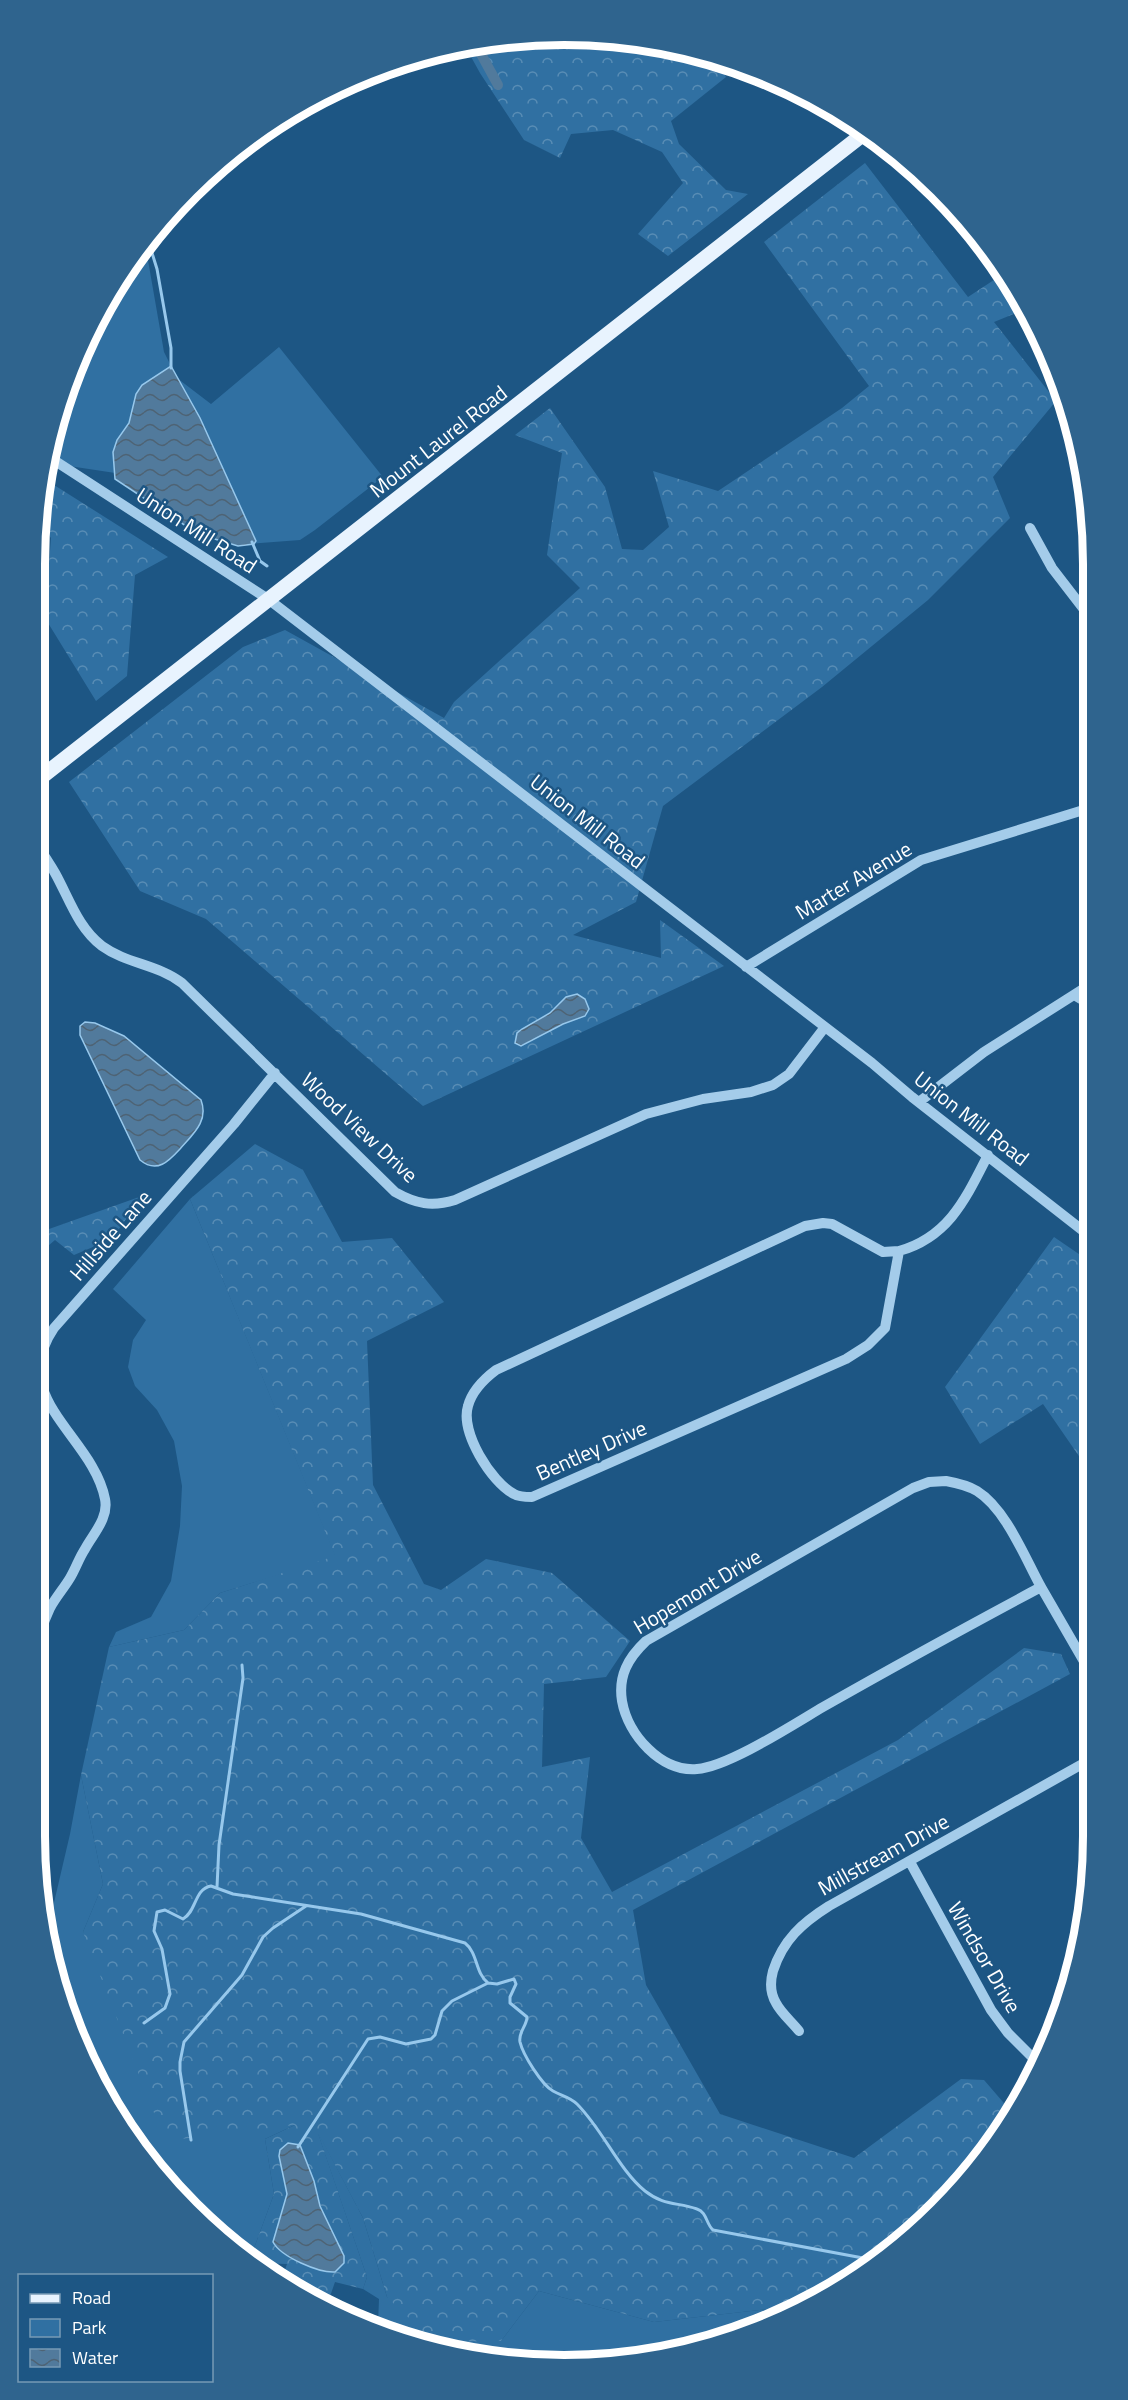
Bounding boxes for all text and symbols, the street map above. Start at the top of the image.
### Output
street label: Mount Laurel Road [362,377,514,505]
street label: Union Mill Road [130,479,264,581]
street label: Union Mill Road [524,766,652,876]
street label: Marter Avenue [789,833,917,927]
street label: Union Mill Road [908,1063,1036,1173]
street label: Wood View Drive [294,1064,426,1190]
street label: Hillside Lane [61,1182,159,1288]
street label: Bentley Drive [531,1411,651,1489]
street label: Hopemont Drive [627,1540,767,1642]
street label: Millstream Drive [812,1805,954,1903]
street label: Windsor Drive [940,1895,1030,2019]
legend [18,2274,213,2382]
text: Road [72,2284,111,2311]
text: Park [72,2314,107,2341]
text: Water [72,2344,118,2371]

